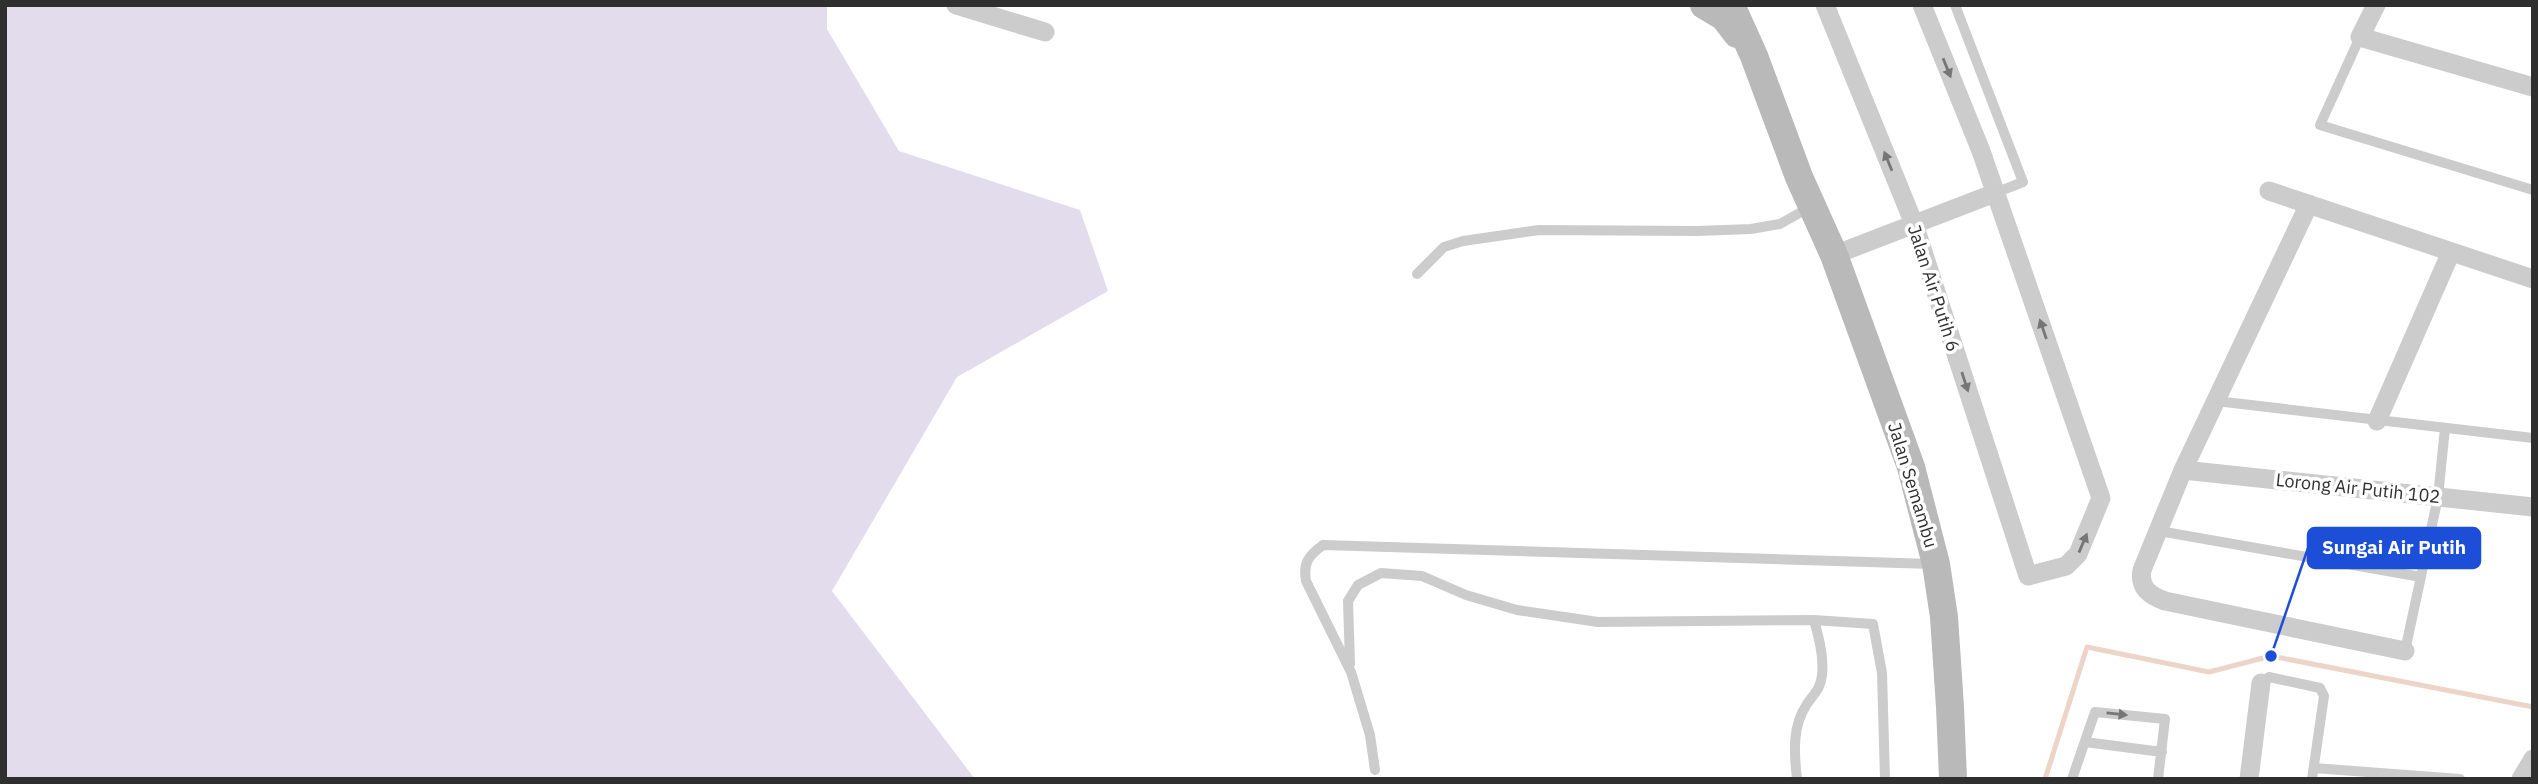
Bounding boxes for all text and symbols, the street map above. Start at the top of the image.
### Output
one-way arrow [1942,58,1953,79]
one-way arrow [1882,150,1893,171]
street label: Jalan Air Putih 6 [1903,222,1965,354]
one-way arrow [2037,319,2048,340]
one-way arrow [1960,372,1971,393]
street label: Jalan Semambu [1883,420,1943,550]
street label: Lorong Air Putih 102 [2275,468,2441,508]
callout: Sungai Air Putih [2308,528,2480,568]
one-way arrow [2077,532,2088,553]
text: Sungai Air Putih [2322,535,2466,559]
one-way arrow [2106,709,2128,720]

